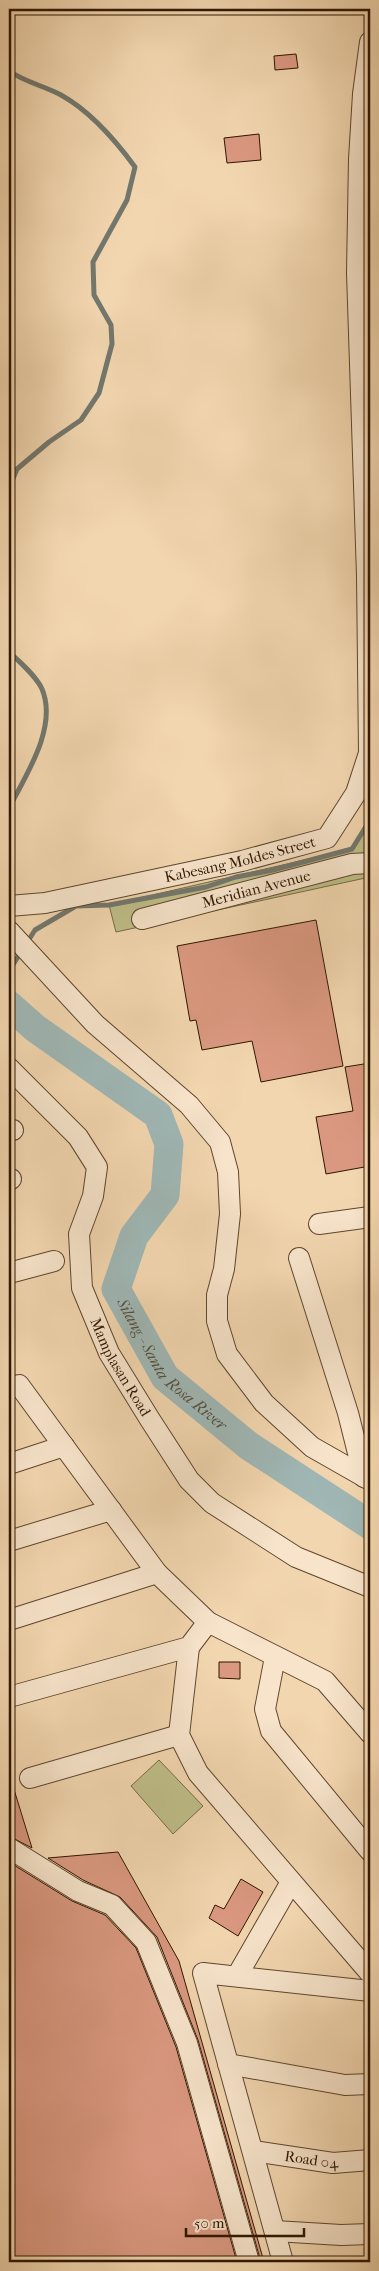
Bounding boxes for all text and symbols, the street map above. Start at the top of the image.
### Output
street label: Kabesang Moldes Street [163,832,318,886]
street label: Meridian Avenue [200,866,313,912]
water label: Silang - Santa Rosa River [112,1294,232,1435]
street label: Mamplasan Road [86,1315,155,1420]
street label: Road 04 [284,2147,340,2172]
scale bar [186,2206,304,2238]
text: 50 m [194,2214,225,2232]

